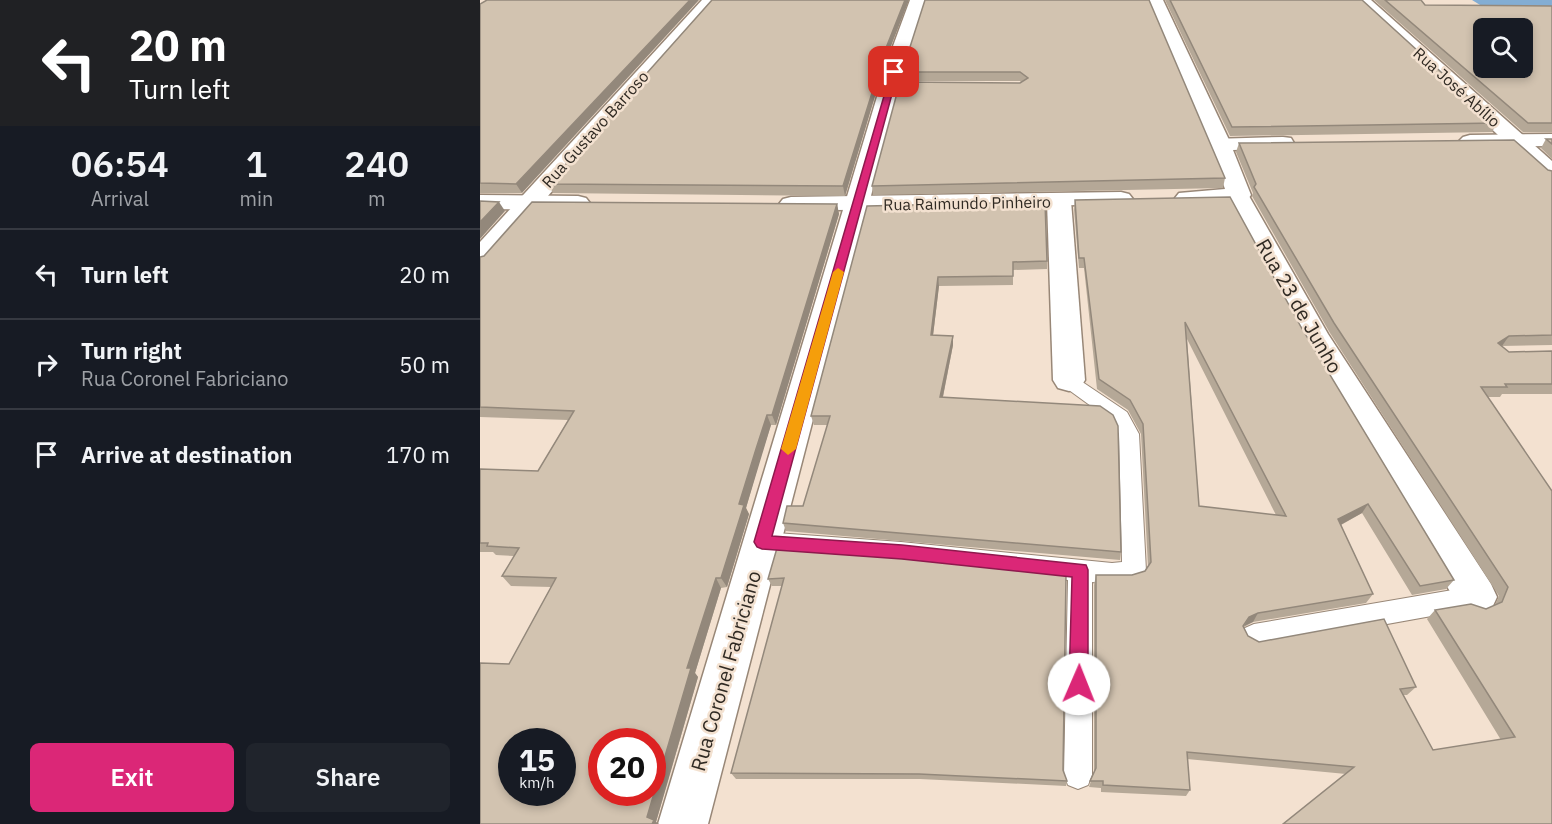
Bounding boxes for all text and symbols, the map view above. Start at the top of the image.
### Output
text: 20 m [129,18,227,73]
map controls [1473,18,1533,78]
button: search [1473,18,1533,78]
icon: left [30,24,108,102]
street label: Rua José Abílio [1409,43,1505,131]
pin [868,46,919,97]
icon: arrive [877,55,910,88]
street label: Rua Gustavo Barroso [537,66,653,192]
text: Turn left [129,71,230,106]
text: 06:54 [71,140,169,187]
text: 1 [246,140,267,187]
text: 240 [344,140,409,187]
text: Arrival [91,185,149,212]
text: min [240,185,273,212]
text: m [368,185,385,212]
street label: Rua Raimundo Pinheiro [883,192,1051,214]
street label: Rua 23 de Junho [1250,234,1349,378]
icon: left [30,258,63,291]
text: Turn left [81,260,169,289]
text: 20 m [399,260,450,289]
text: Turn right [81,336,182,365]
icon: right [30,348,63,381]
text: 50 m [399,350,450,379]
text: Rua Coronel Fabriciano [81,365,288,392]
icon: arrive [30,438,63,471]
text: Arrive at destination [81,440,292,469]
text: 170 m [386,440,450,469]
street label: Rua Coronel Fabriciano [684,567,767,774]
position arrow [1047,652,1111,716]
speed limit sign: 20 [588,728,666,806]
text: 15 [519,740,555,779]
button: Exit [30,743,234,812]
button: Share [246,743,450,812]
text: km/h [519,773,555,792]

